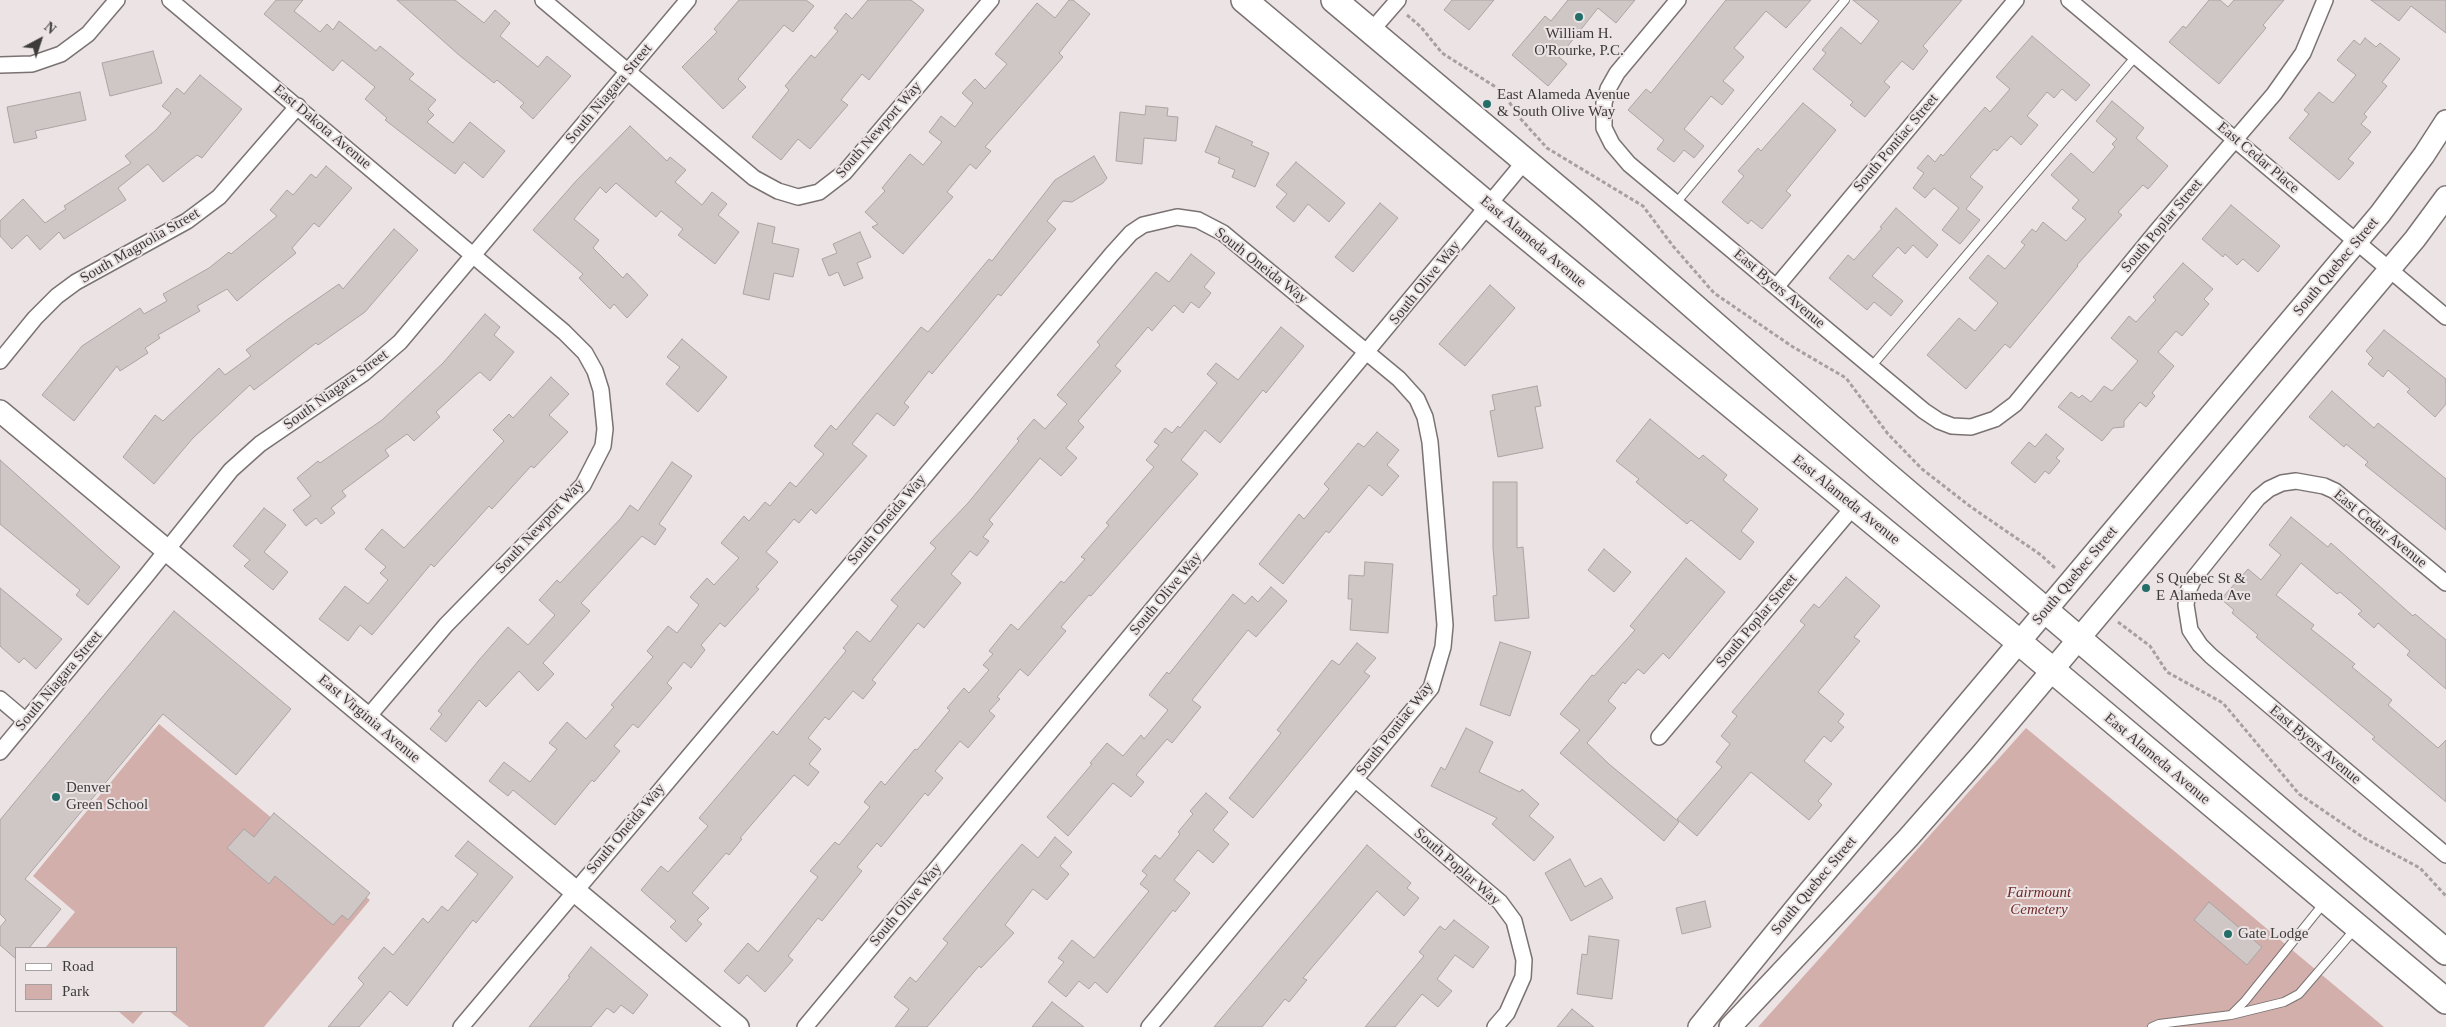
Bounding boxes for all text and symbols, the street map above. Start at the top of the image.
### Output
marker: William H. O'Rourke, P.C. [1573,11,1585,23]
north arrow [15,15,65,65]
text: N [41,19,59,37]
place label: William H. O'Rourke, P.C. [1534,25,1624,60]
street label: South Niagara Street [562,40,656,148]
street label: South Newport Way [832,78,926,182]
street label: East Dakota Avenue [269,81,375,173]
place label: East Alameda Avenue & South Olive Way [1497,86,1630,121]
street label: South Pontiac Street [1850,90,1942,196]
marker: East Alameda Avenue & South Olive Way [1481,98,1493,110]
street label: East Cedar Place [2213,118,2303,198]
street label: South Poplar Street [2118,176,2206,276]
street label: East Alameda Avenue [1476,192,1590,292]
street label: South Magnolia Street [77,204,203,288]
street label: South Quebec Street [2289,214,2383,320]
street label: South Oneida Way [1211,224,1311,308]
street label: South Olive Way [1386,237,1464,329]
street label: East Byers Avenue [1730,246,1828,332]
street label: South Niagara Street [280,346,392,434]
street label: East Alameda Avenue [1789,451,1903,549]
street label: South Oneida Way [844,471,930,569]
street label: South Newport Way [492,476,588,578]
street label: East Cedar Avenue [2330,486,2430,572]
street label: South Quebec Street [2028,523,2122,629]
street label: South Olive Way [1126,549,1206,639]
place label: S Quebec St & E Alameda Ave [2156,570,2251,605]
street label: South Poplar Street [1713,571,1801,671]
marker: S Quebec St & E Alameda Ave [2140,582,2152,594]
street label: South Niagara Street [12,627,106,735]
street label: East Virginia Avenue [314,671,424,767]
street label: South Pontiac Way [1353,678,1437,780]
street label: East Byers Avenue [2266,702,2364,788]
street label: East Alameda Avenue [2100,709,2214,809]
place label: Denver Green School [66,779,148,814]
street label: South Oneida Way [583,780,669,878]
marker: Denver Green School [50,791,62,803]
street label: South Poplar Way [1410,825,1504,909]
street label: South Quebec Street [1767,833,1861,939]
street label: South Olive Way [866,860,946,950]
park label: Fairmount Cemetery [2007,884,2071,919]
place label: Gate Lodge [2238,925,2308,943]
marker: Gate Lodge [2222,928,2234,940]
legend [15,947,178,1012]
text: Road [62,958,94,974]
text: Park [62,983,90,999]

